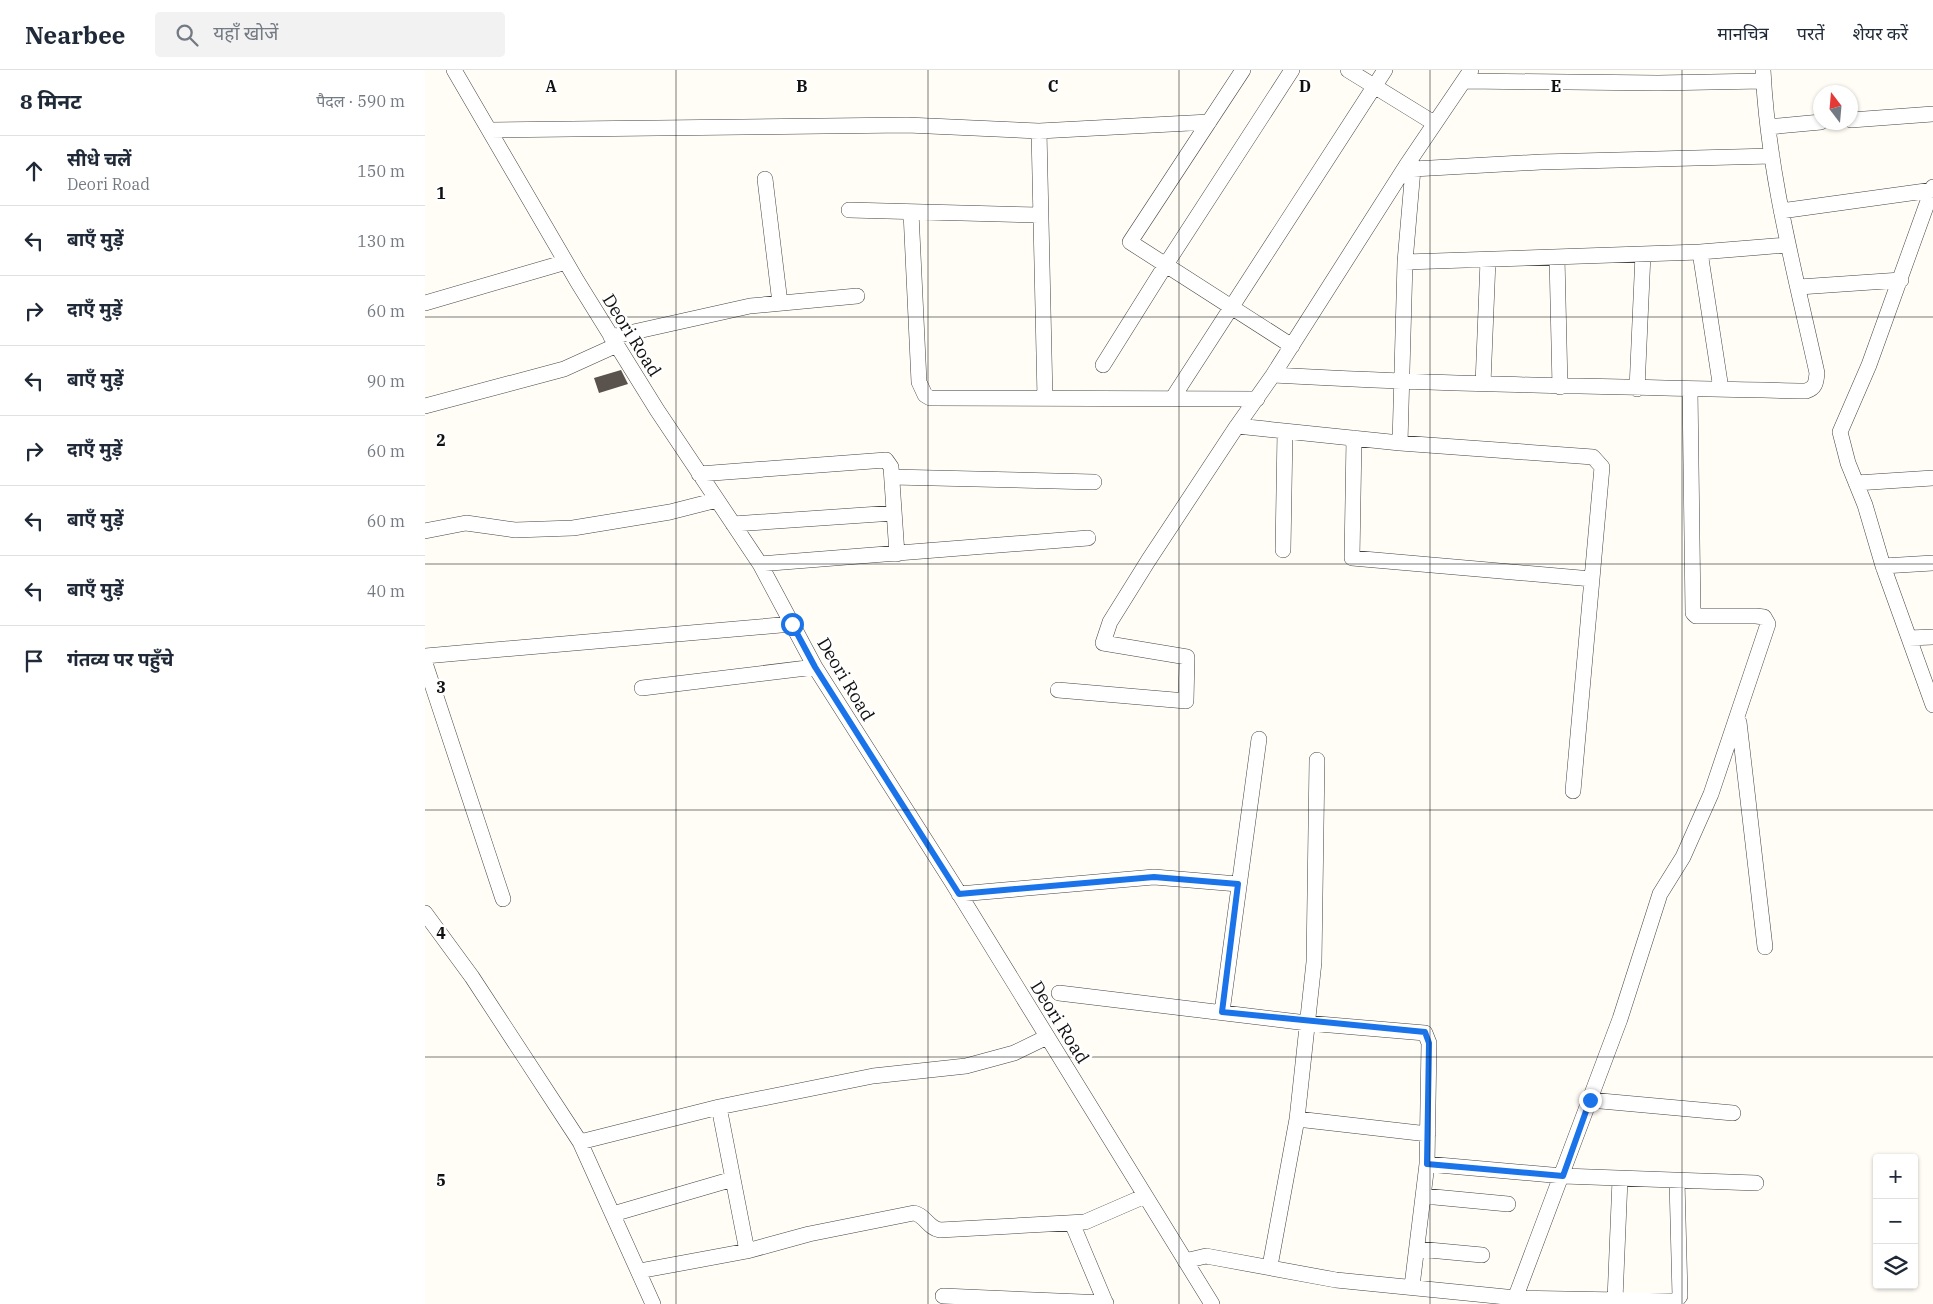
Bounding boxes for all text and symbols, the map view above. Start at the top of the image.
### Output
search box [155,12,505,57]
text: Nearbee [25,19,125,51]
icon: search [173,21,201,49]
text: यहाँ खोजें [213,21,278,45]
text: मानचित्र [1717,22,1769,45]
text: परतें [1797,22,1825,45]
text: शेयर करें [1853,22,1908,45]
text: A [545,76,557,96]
text: B [796,76,808,96]
text: C [1048,76,1058,96]
text: D [1299,76,1311,96]
text: E [1551,76,1561,96]
north arrow [1813,85,1858,130]
text: 8 मिनट [20,87,82,115]
text: पैदल · 590 m [316,91,405,111]
text: सीधे चलें [67,147,131,171]
icon: ahead [20,157,48,185]
text: 150 m [357,161,405,181]
text: Deori Road [67,174,150,194]
text: 1 [436,183,446,203]
icon: left [20,227,48,255]
text: बाएँ मुड़ें [67,227,124,251]
text: 130 m [357,231,405,251]
street label: Deori Road [598,289,666,381]
icon: right [20,297,48,325]
text: दाएँ मुड़ें [67,297,122,321]
text: 60 m [367,301,405,321]
icon: left [20,367,48,395]
text: बाएँ मुड़ें [67,367,124,391]
text: 90 m [367,371,405,391]
text: 2 [436,430,446,450]
icon: right [20,437,48,465]
text: दाएँ मुड़ें [67,437,122,461]
text: 60 m [367,441,405,461]
icon: left [20,507,48,535]
text: बाएँ मुड़ें [67,507,124,531]
text: 60 m [367,511,405,531]
icon: left [20,577,48,605]
text: बाएँ मुड़ें [67,577,124,601]
text: 40 m [367,581,405,601]
route start [781,613,804,636]
street label: Deori Road [812,633,880,725]
icon: arrive [20,647,48,675]
text: गंतव्य पर पहुँचे [67,647,174,671]
text: 3 [436,677,446,697]
text: 4 [436,923,446,943]
street label: Deori Road [1026,976,1094,1068]
route end [1579,1089,1602,1112]
map controls [1873,1154,1918,1289]
button: + [1873,1154,1918,1199]
text: 5 [436,1170,446,1190]
button: − [1873,1199,1918,1244]
button: layers [1873,1244,1918,1289]

